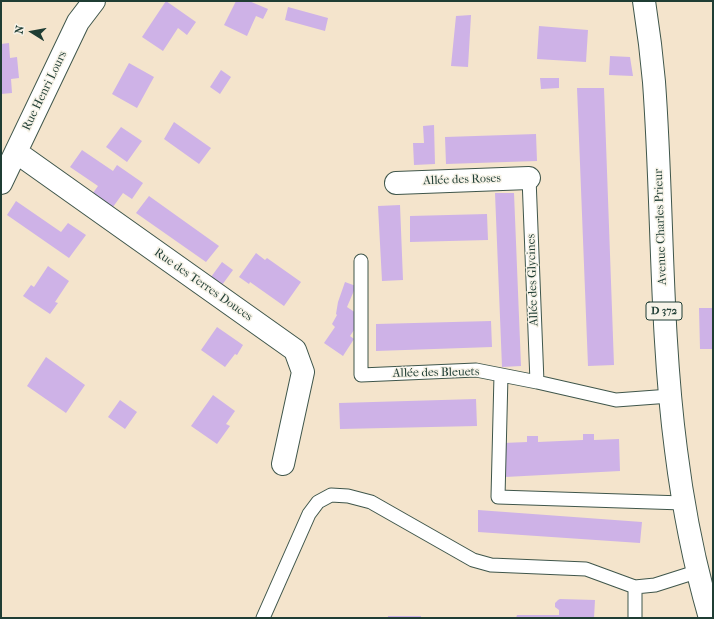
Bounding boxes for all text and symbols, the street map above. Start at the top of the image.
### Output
north arrow [12,12,52,52]
text: N [13,24,27,35]
street label: Rue Henri Lours [19,49,71,133]
street label: Avenue Charles Prieur [652,169,670,285]
street label: Allée des Roses [423,171,501,189]
street label: Allée des Glycines [524,234,542,326]
street label: Rue des Terres Douces [151,246,255,324]
road number: D 372 [646,302,682,320]
street label: Allée des Bleuets [393,365,479,381]

